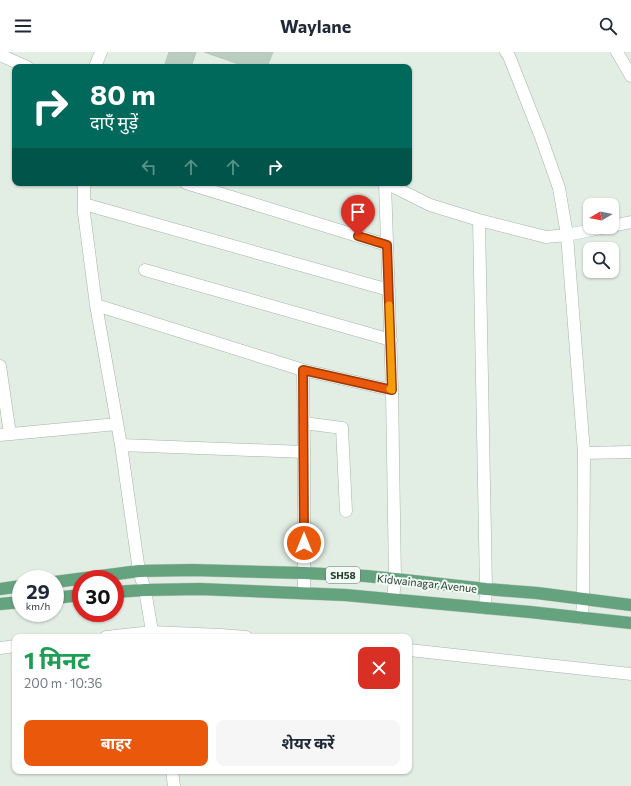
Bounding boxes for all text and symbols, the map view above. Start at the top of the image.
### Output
icon: menu [12,15,34,37]
text: Waylane [280,15,351,37]
icon: search [597,15,619,37]
text: 80 m [90,77,156,111]
icon: right [24,80,76,132]
text: दाएँ मुड़ें [90,111,138,133]
icon: left [138,156,160,178]
icon: ahead [180,156,202,178]
icon: ahead [222,156,244,178]
icon: right [264,156,286,178]
pin [341,195,375,236]
north arrow [583,198,619,234]
map controls [583,198,619,278]
icon: arrive [347,201,369,223]
button: search [583,242,619,278]
position arrow [283,522,325,564]
road number: SH58 [326,567,360,583]
speed limit sign: 30 [72,570,124,622]
street label: Kidwainagar Avenue [376,571,478,595]
text: 29 [26,579,50,603]
text: km/h [26,600,50,612]
text: 1 मिनट [24,645,90,674]
button: close [358,647,400,689]
text: 200 m · 10:36 [24,675,102,691]
button: बाहर [24,720,208,766]
button: शेयर करें [216,720,400,766]

